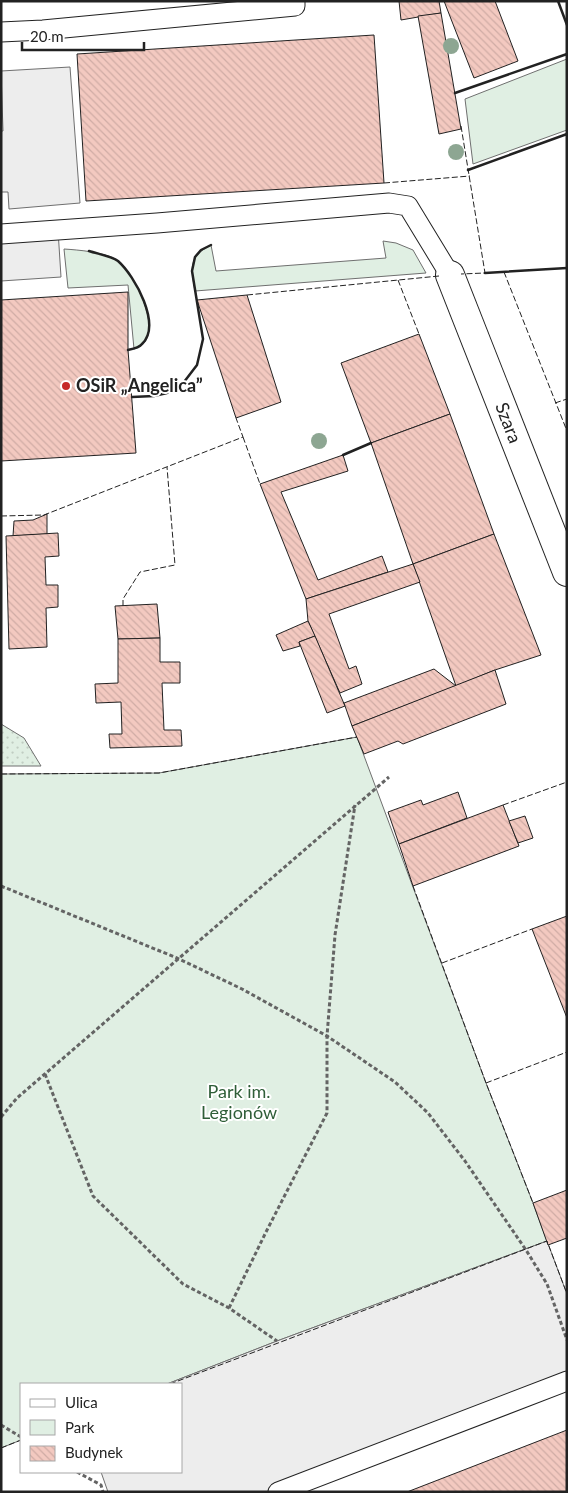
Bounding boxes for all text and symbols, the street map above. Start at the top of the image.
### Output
scale bar [22,20,145,52]
text: 20 m [30,27,64,45]
place label: OSiR „Angelica” [76,374,203,396]
marker: OSiR „Angelica” [60,380,72,392]
street label: Szara [491,399,527,446]
park label: Park im. Legionów [201,1080,277,1123]
legend [20,1383,182,1473]
text: Ulica [65,1393,98,1411]
text: Park [65,1418,95,1436]
text: Budynek [65,1443,123,1461]

